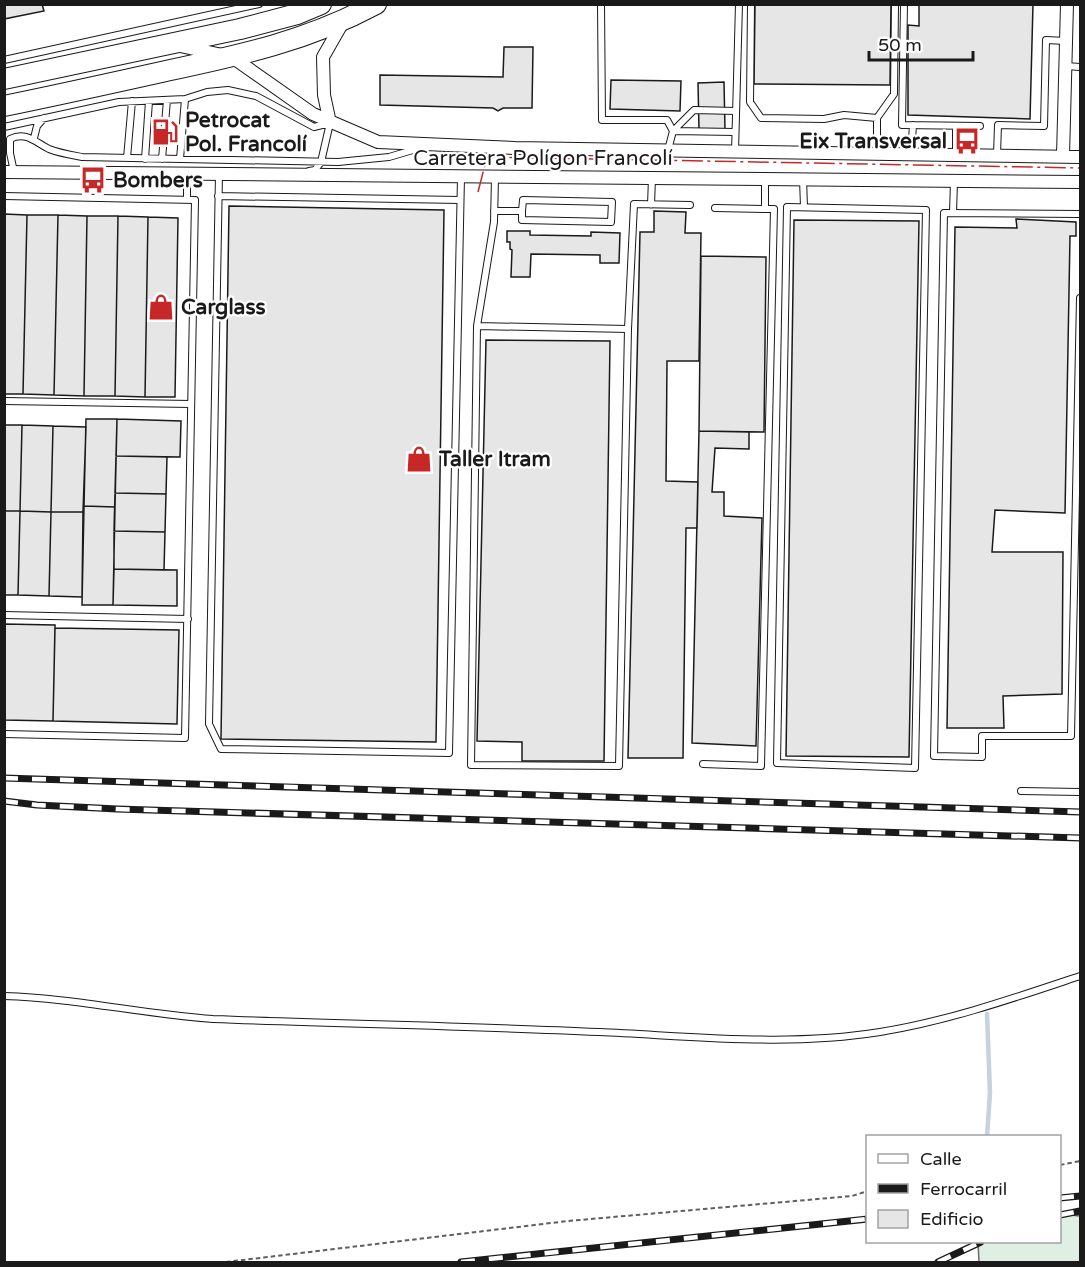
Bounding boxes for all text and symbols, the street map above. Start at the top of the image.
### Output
scale bar [869,24,972,62]
text: 50 m [878,34,922,56]
place label: Petrocat Pol. Francolí [185,108,308,157]
fuel station icon: Petrocat Pol. Francolí [150,117,180,147]
bus stop icon: Eix Transversal [952,126,982,156]
place label: Eix Transversal [799,129,947,154]
street label: Carretera Polígon Francolí [413,146,673,171]
bus stop icon: Bombers [78,165,108,195]
place label: Bombers [113,168,203,193]
shop icon: Carglass [146,292,176,322]
place label: Carglass [181,295,266,320]
shop icon: Taller Itram [404,444,434,474]
place label: Taller Itram [438,447,551,472]
legend [866,1135,1061,1243]
text: Calle [920,1148,962,1170]
text: Ferrocarril [920,1178,1007,1200]
text: Edificio [920,1208,984,1230]

